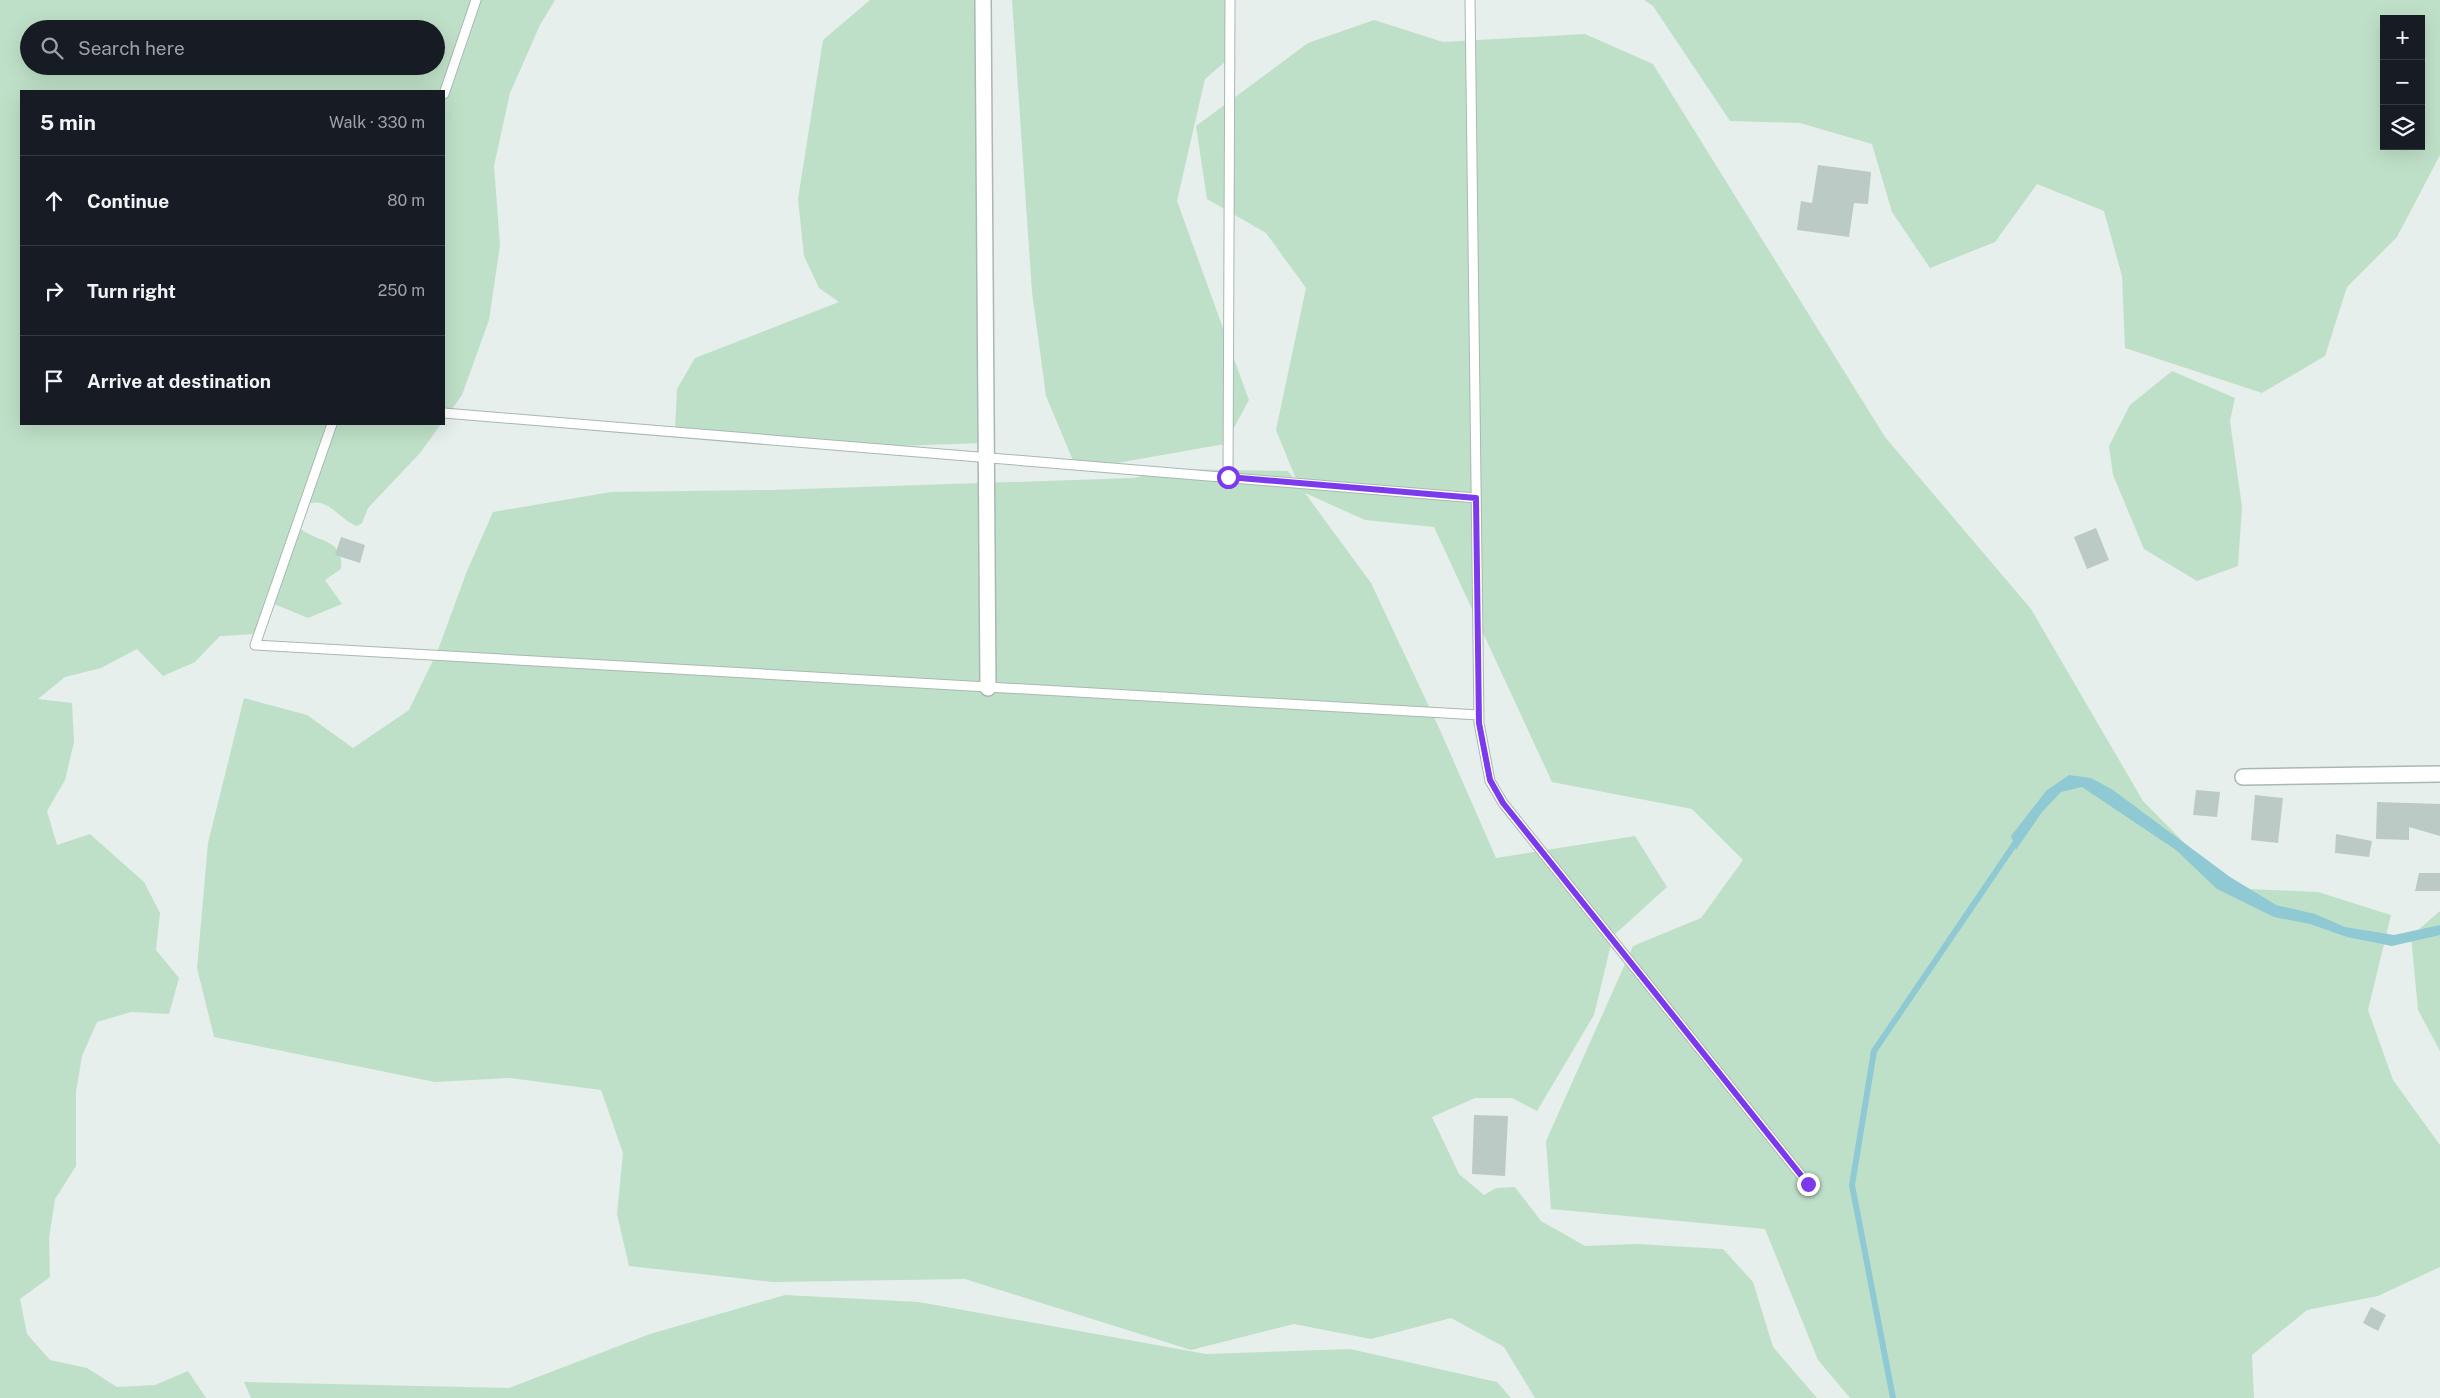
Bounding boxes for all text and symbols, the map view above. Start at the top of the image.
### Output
map controls [2380,15,2425,150]
button: + [2380,15,2425,60]
search box [20,20,445,75]
icon: search [38,34,66,62]
text: Search here [78,37,185,59]
button: − [2380,60,2425,105]
button: layers [2380,105,2425,150]
text: 5 min [40,110,96,135]
text: Walk · 330 m [329,113,425,132]
icon: ahead [40,187,68,215]
text: Continue [87,190,169,212]
text: 80 m [387,191,425,210]
icon: right [40,277,68,305]
text: Turn right [87,280,176,302]
text: 250 m [378,281,425,300]
icon: arrive [40,367,68,395]
text: Arrive at destination [87,370,271,392]
route start [1217,466,1240,489]
route end [1797,1173,1820,1196]

